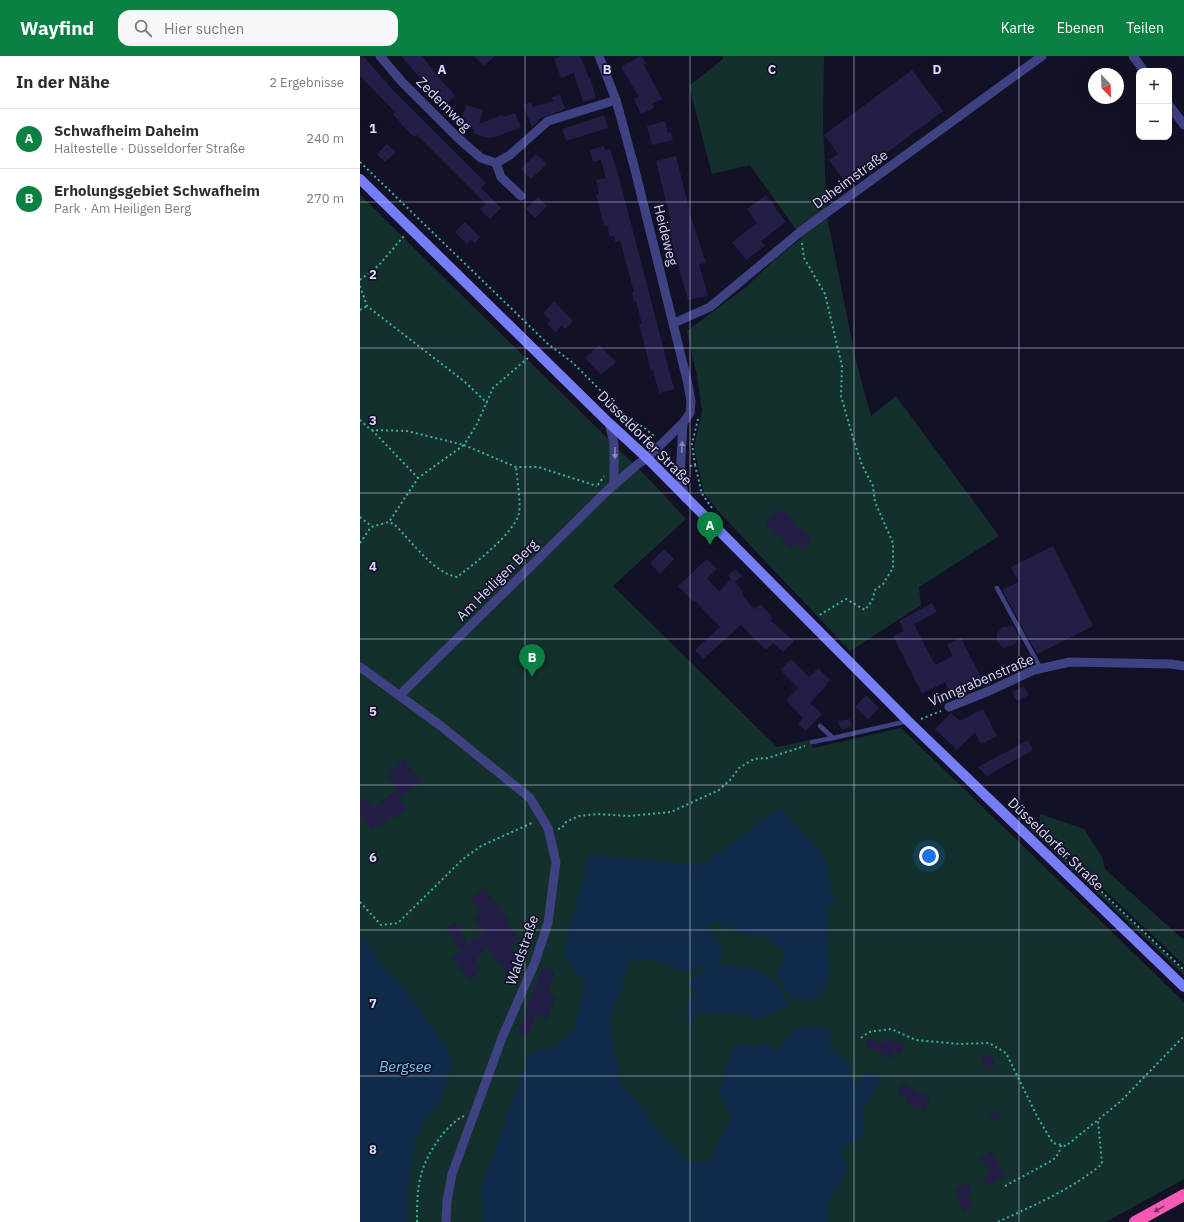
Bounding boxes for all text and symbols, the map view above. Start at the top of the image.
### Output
search box [118,10,398,46]
text: Wayfind [20,16,94,40]
icon: search [132,17,154,39]
text: Hier suchen [164,19,244,38]
text: Karte [1001,19,1035,37]
text: Ebenen [1057,19,1104,37]
text: Teilen [1126,19,1164,37]
text: A [438,61,447,78]
text: B [603,61,612,78]
text: C [768,61,777,78]
text: D [932,61,942,78]
north arrow [1088,68,1124,104]
map controls [1136,68,1172,140]
button: + [1136,68,1172,104]
text: In der Nähe [16,71,110,93]
street label: Zedernweg [413,73,476,136]
text: 2 Ergebnisse [269,74,344,91]
button: − [1136,104,1172,140]
text: 1 [369,120,377,137]
text: Schwafheim Daheim [54,121,199,140]
text: A [25,130,33,147]
text: 240 m [306,130,344,147]
text: Haltestelle · Düsseldorfer Straße [54,140,245,157]
street label: Daheimstraße [809,145,892,212]
text: Erholungsgebiet Schwafheim [54,181,260,200]
text: B [25,190,33,207]
text: 270 m [306,190,344,207]
text: Park · Am Heiligen Berg [54,200,191,217]
street label: Heideweg [650,202,682,268]
text: 2 [369,266,377,283]
street label: Düsseldorfer Straße [594,387,696,489]
text: 3 [369,412,377,429]
one-way arrow [679,440,685,453]
one-way arrow [612,447,618,460]
pin: A [697,512,723,545]
street label: Am Heiligen Berg [452,535,542,625]
text: 4 [369,558,377,575]
pin: B [519,644,545,677]
street label: Vinngrabenstraße [926,650,1037,710]
text: 5 [369,703,377,720]
street label: Düsseldorfer Straße [1004,794,1108,895]
your location [919,846,939,866]
text: 6 [369,849,377,866]
street label: Waldstraße [502,912,542,987]
text: 7 [369,995,377,1012]
water label: Bergsee [379,1057,431,1076]
text: 8 [369,1141,377,1158]
one-way arrow [1153,1205,1165,1212]

